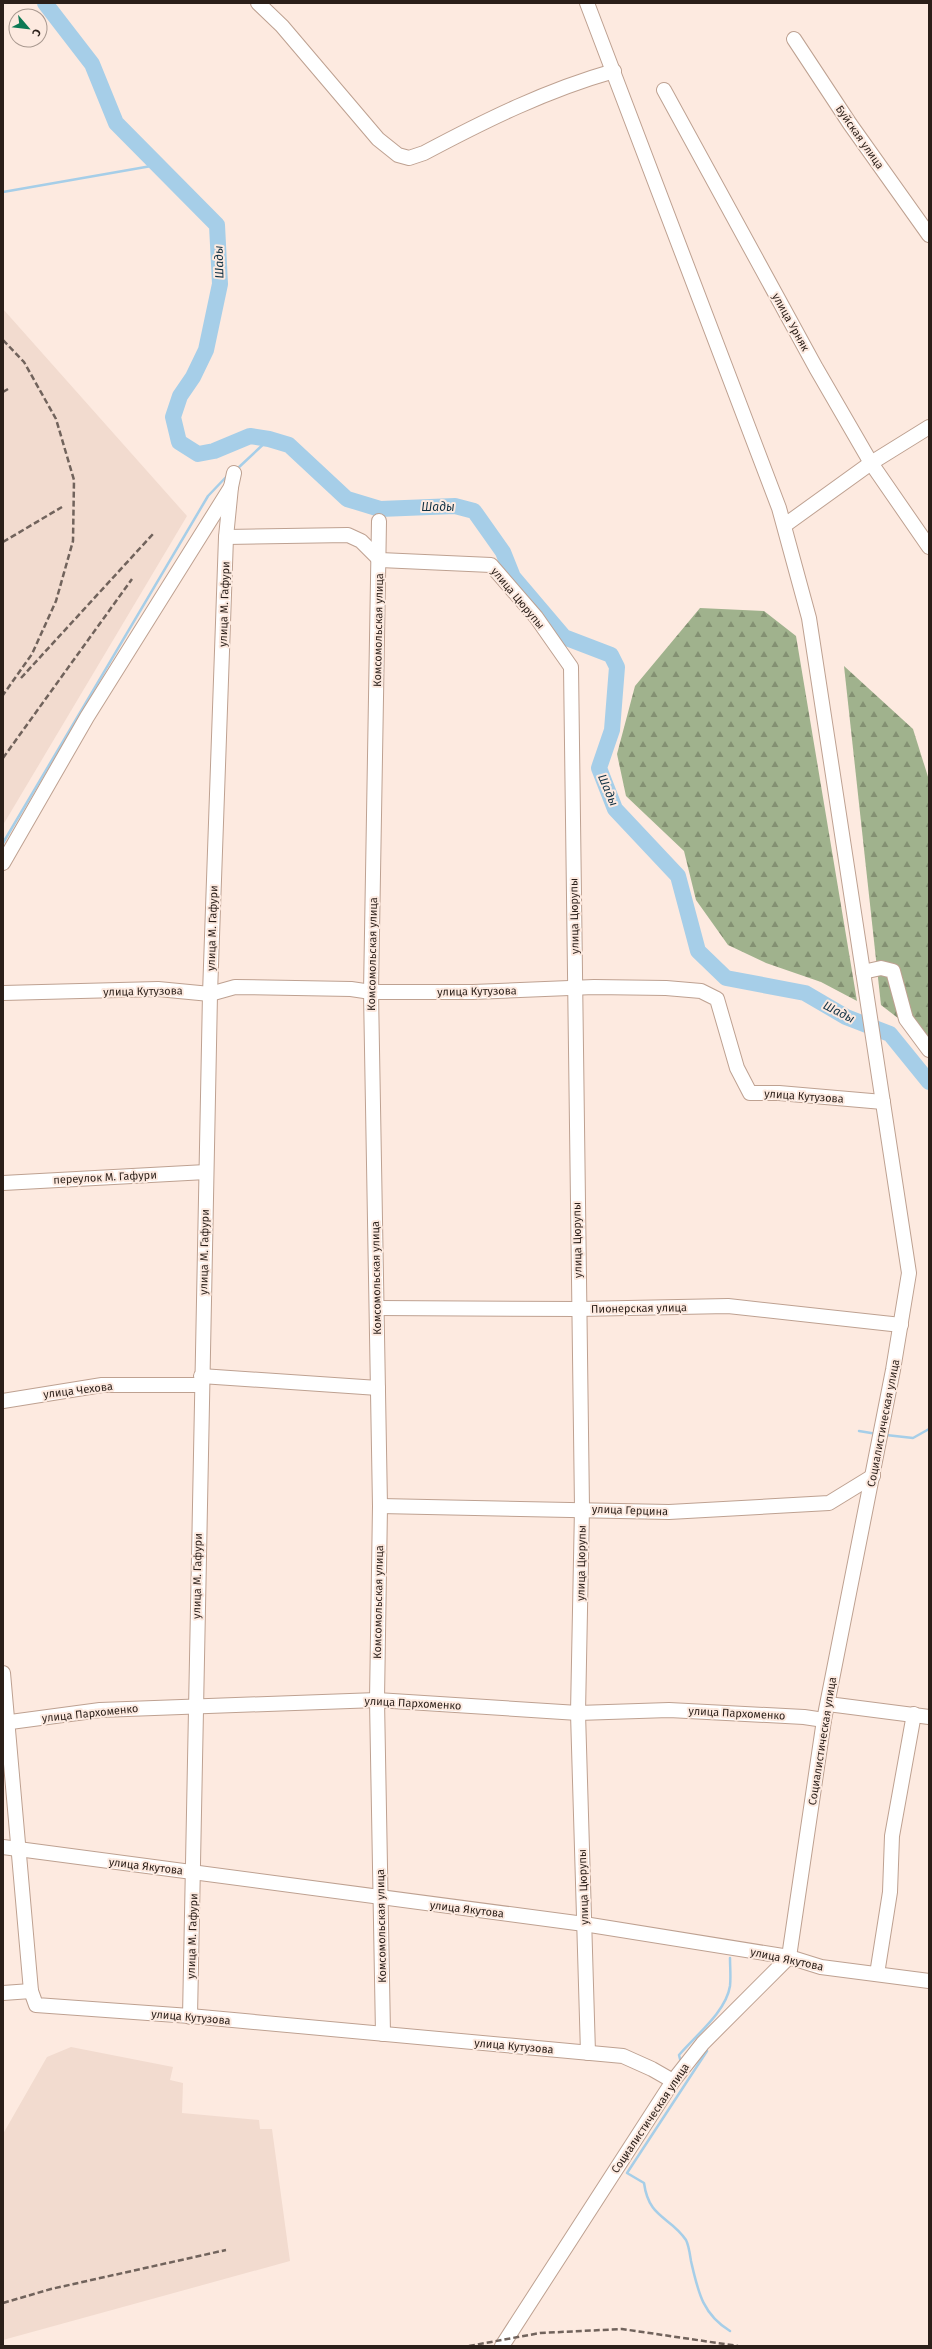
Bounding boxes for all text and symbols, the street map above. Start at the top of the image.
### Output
north arrow [8,8,48,48]
text: С [29,27,44,39]
street label: Буйская улица [833,103,886,172]
water label: Шады [211,245,227,279]
street label: улица Урняк [769,291,812,354]
water label: Шады [421,500,455,514]
street label: улица М. Гафури [217,561,232,647]
street label: улица Цюрупы [488,565,547,632]
street label: Комсомольская улица [371,573,386,687]
water label: Шады [595,772,621,808]
street label: улица Цюрупы [567,878,582,954]
street label: улица М. Гафури [205,885,220,971]
street label: Комсомольская улица [365,897,380,1011]
street label: улица Кутузова [103,984,183,999]
street label: улица Кутузова [437,984,517,999]
water label: Шады [821,998,857,1026]
street label: улица Кутузова [764,1087,844,1106]
street label: переулок М. Гафури [53,1168,157,1187]
street label: улица Цюрупы [570,1202,585,1278]
street label: улица М. Гафури [197,1209,212,1295]
street label: Комсомольская улица [369,1221,384,1335]
street label: Пионерская улица [591,1301,687,1316]
street label: Социалистическая улица [865,1358,902,1488]
street label: улица Чехова [43,1380,114,1401]
street label: улица Герцина [592,1503,668,1518]
street label: улица Цюрупы [574,1525,589,1601]
street label: улица М. Гафури [190,1533,205,1619]
street label: Комсомольская улица [371,1545,386,1659]
street label: Социалистическая улица [806,1676,839,1806]
street label: улица Пархоменко [364,1694,462,1713]
street label: улица Пархоменко [41,1702,139,1725]
street label: улица Пархоменко [688,1704,786,1723]
street label: улица Цюрупы [576,1849,591,1925]
street label: улица Якутова [108,1856,184,1877]
street label: Комсомольская улица [374,1869,389,1983]
street label: улица М. Гафури [185,1893,200,1979]
street label: улица Якутова [429,1899,505,1920]
street label: улица Якутова [749,1945,825,1974]
street label: улица Кутузова [151,2008,231,2027]
street label: улица Кутузова [474,2037,554,2056]
street label: Социалистическая улица [609,2061,692,2176]

